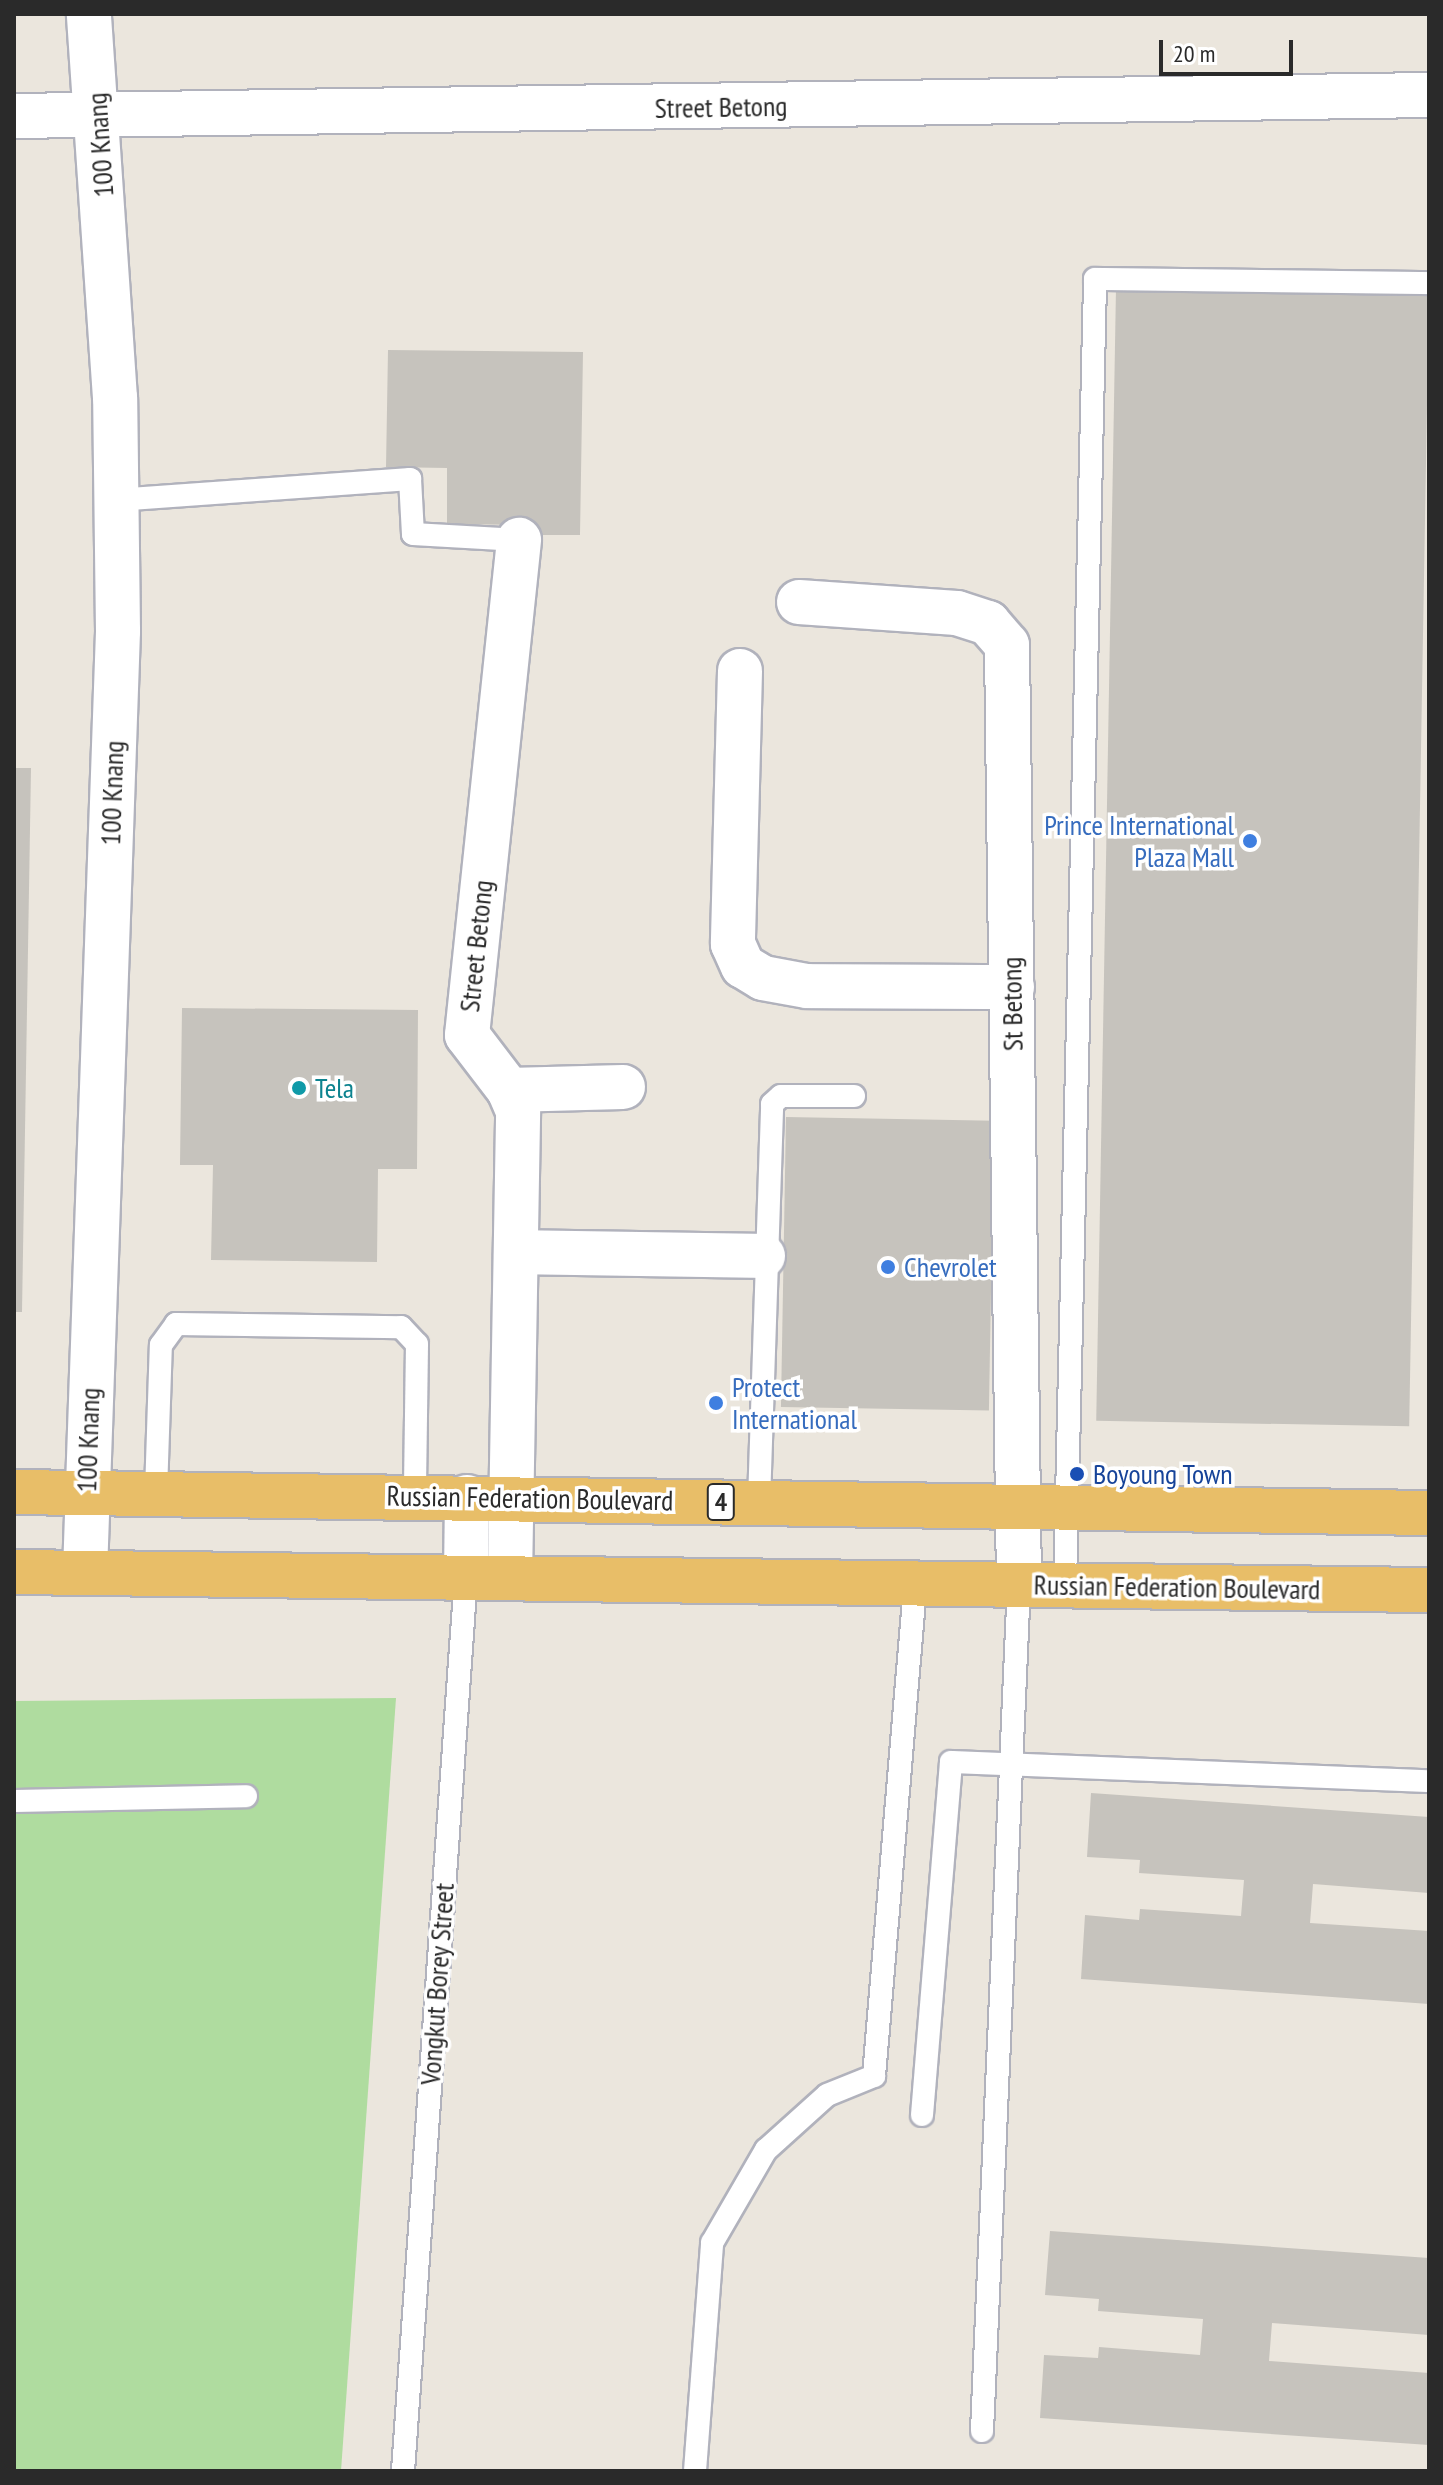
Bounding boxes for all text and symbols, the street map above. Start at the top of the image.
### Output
scale bar [1163,24,1297,74]
text: 20 m [1173,38,1215,69]
street label: Street Betong [654,89,788,125]
street label: 100 Knang [80,92,120,198]
street label: 100 Knang [93,740,131,846]
place label: Prince International Plaza Mall [1044,808,1234,874]
marker: Prince International Plaza Mall [1241,832,1259,850]
street label: Street Betong [452,878,500,1014]
street label: St Betong [994,957,1030,1051]
place label: Tela [315,1071,354,1105]
marker: Tela [290,1079,308,1097]
place label: Chevrolet [904,1250,997,1284]
marker: Chevrolet [879,1258,897,1276]
place label: Protect International [732,1370,857,1436]
street label: 100 Knang [69,1387,107,1493]
marker: Protect International [707,1394,725,1412]
place label: Boyoung Town [1093,1457,1233,1491]
marker: Boyoung Town [1068,1465,1086,1483]
street label: Russian Federation Boulevard [386,1479,674,1517]
road number: 4 [705,1480,737,1524]
street label: Russian Federation Boulevard [1033,1568,1321,1606]
street label: Vongkut Borey Street [413,1881,461,2087]

